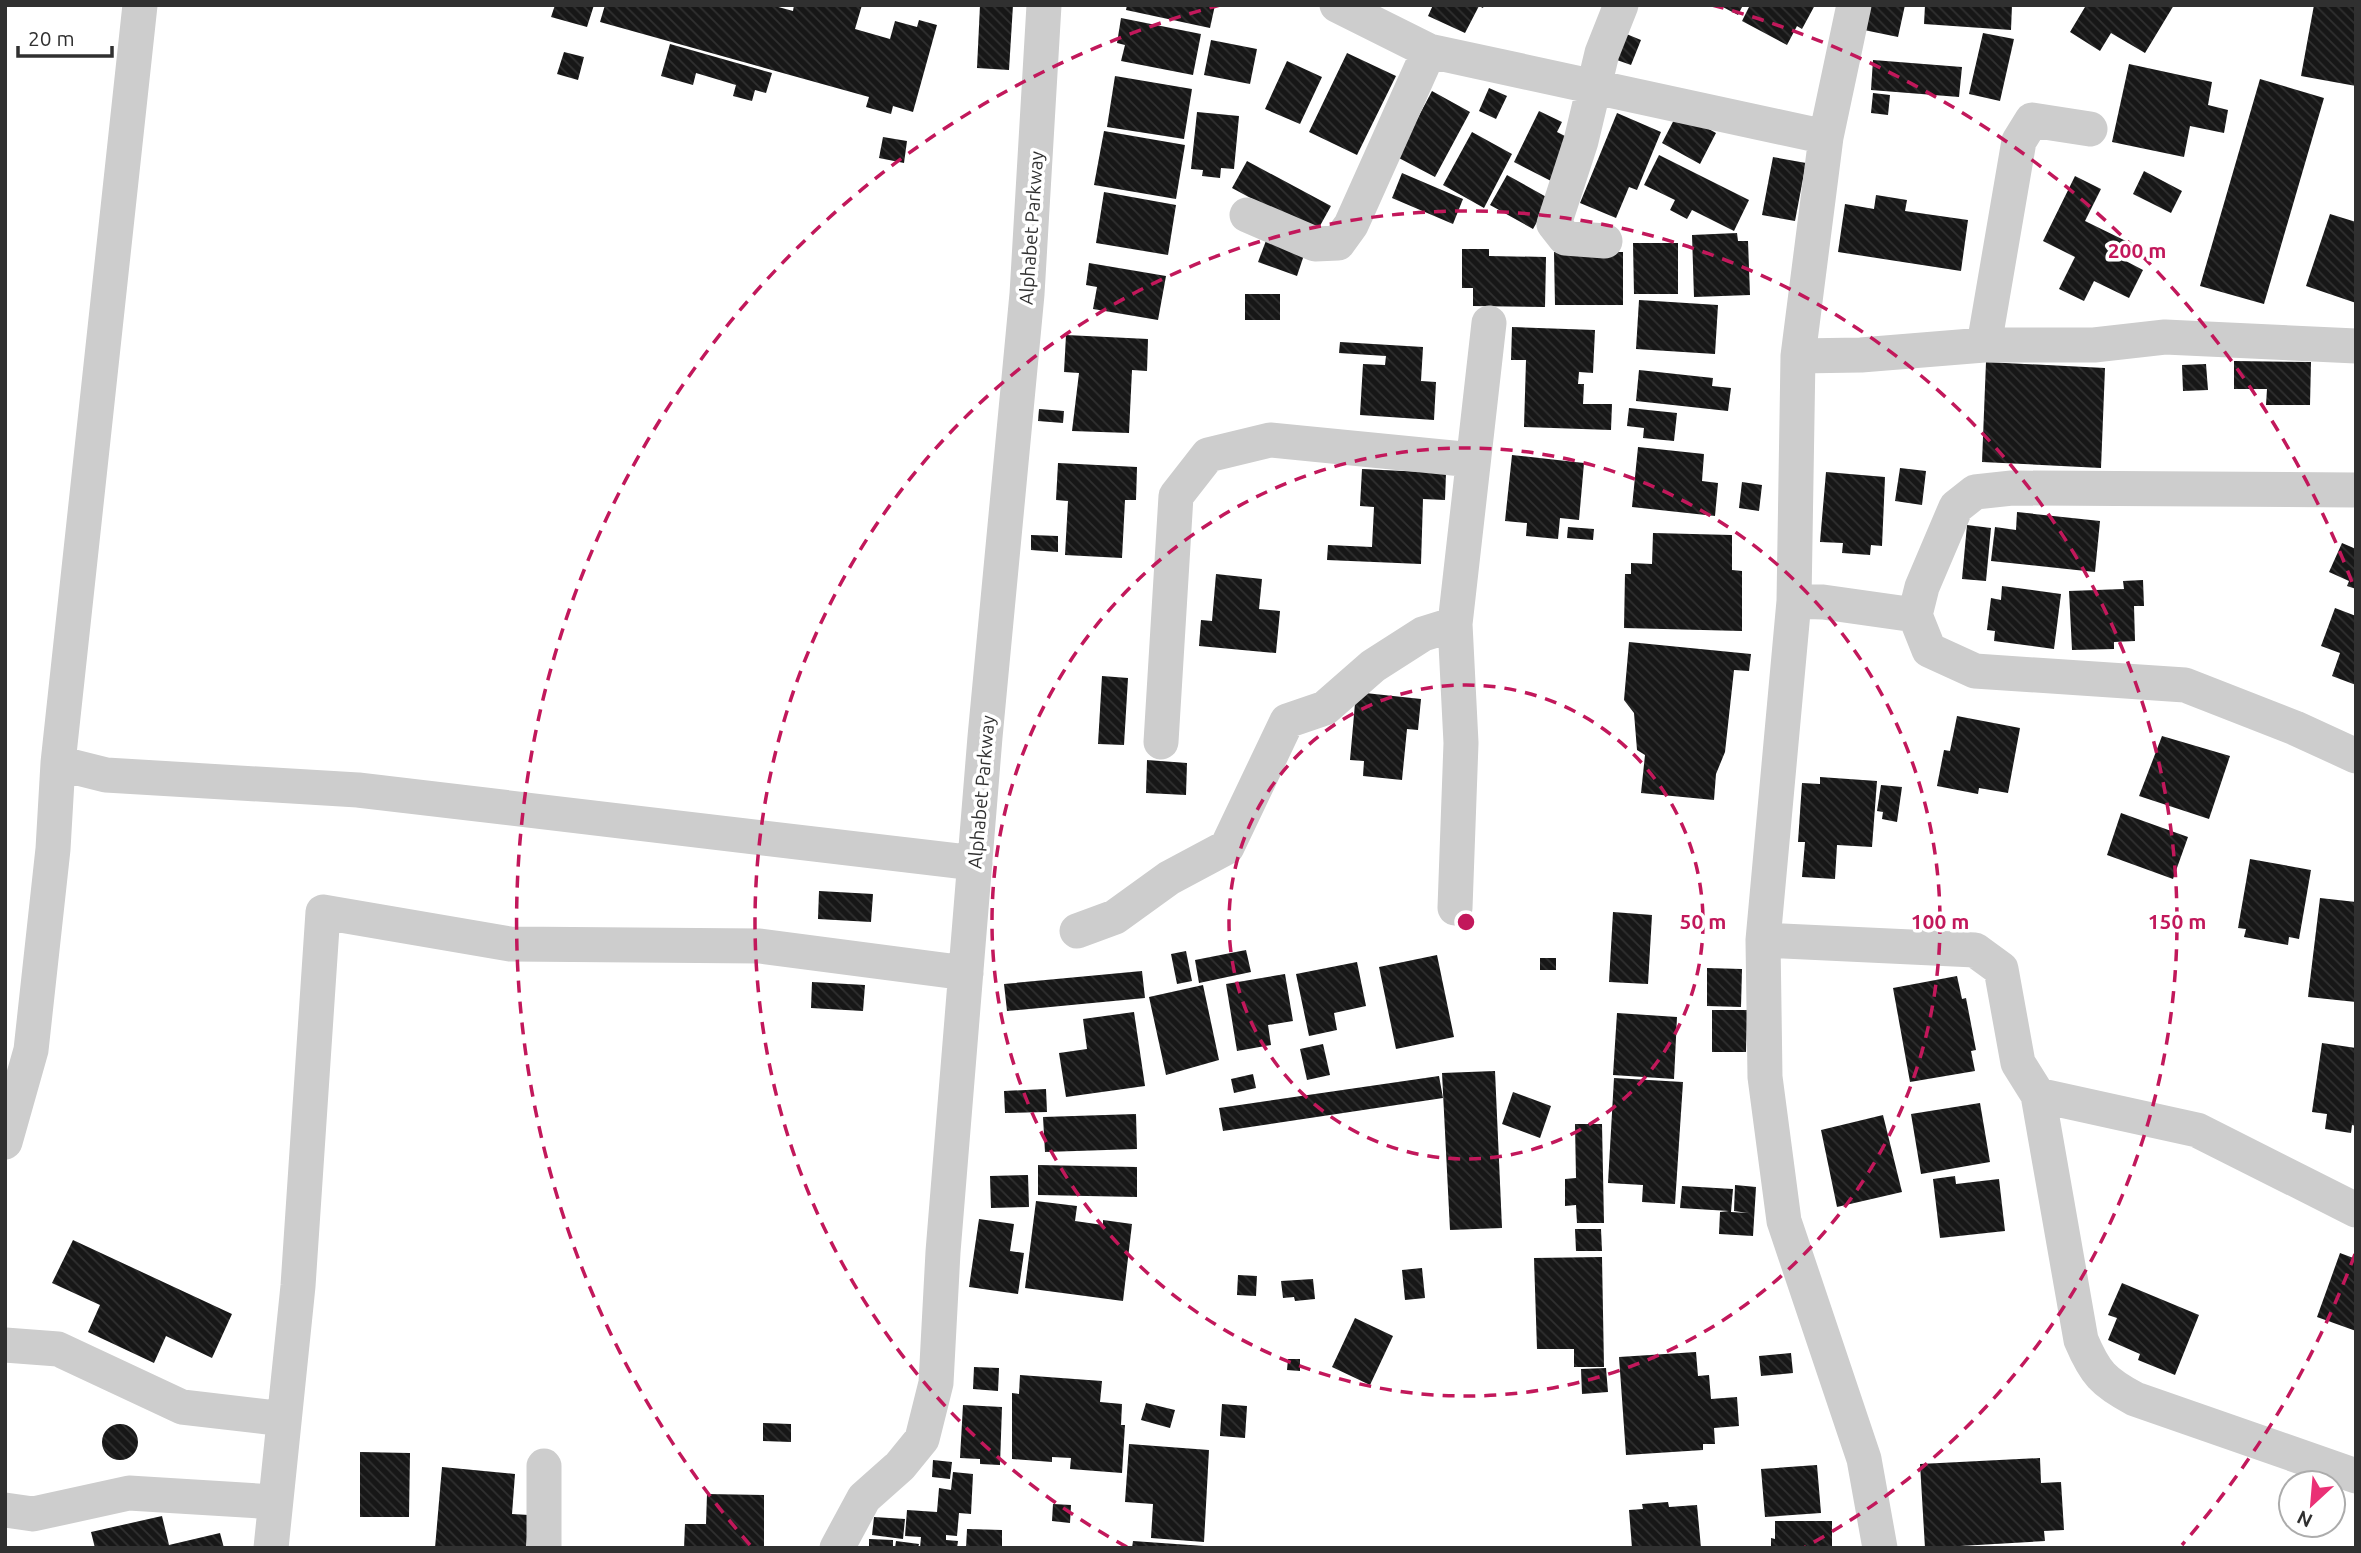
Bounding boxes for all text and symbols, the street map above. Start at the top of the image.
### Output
scale bar [18,14,112,58]
text: 20 m [28,26,75,50]
street label: Alphabet Parkway [1015,150,1047,306]
text: 200 m [2108,238,2166,262]
street label: Alphabet Parkway [963,714,999,870]
text: 50 m [1680,909,1726,933]
text: 100 m [1911,909,1969,933]
text: 150 m [2148,909,2206,933]
centre of rings [1454,910,1478,934]
north arrow [2277,1469,2347,1539]
text: N [2293,1506,2316,1532]

